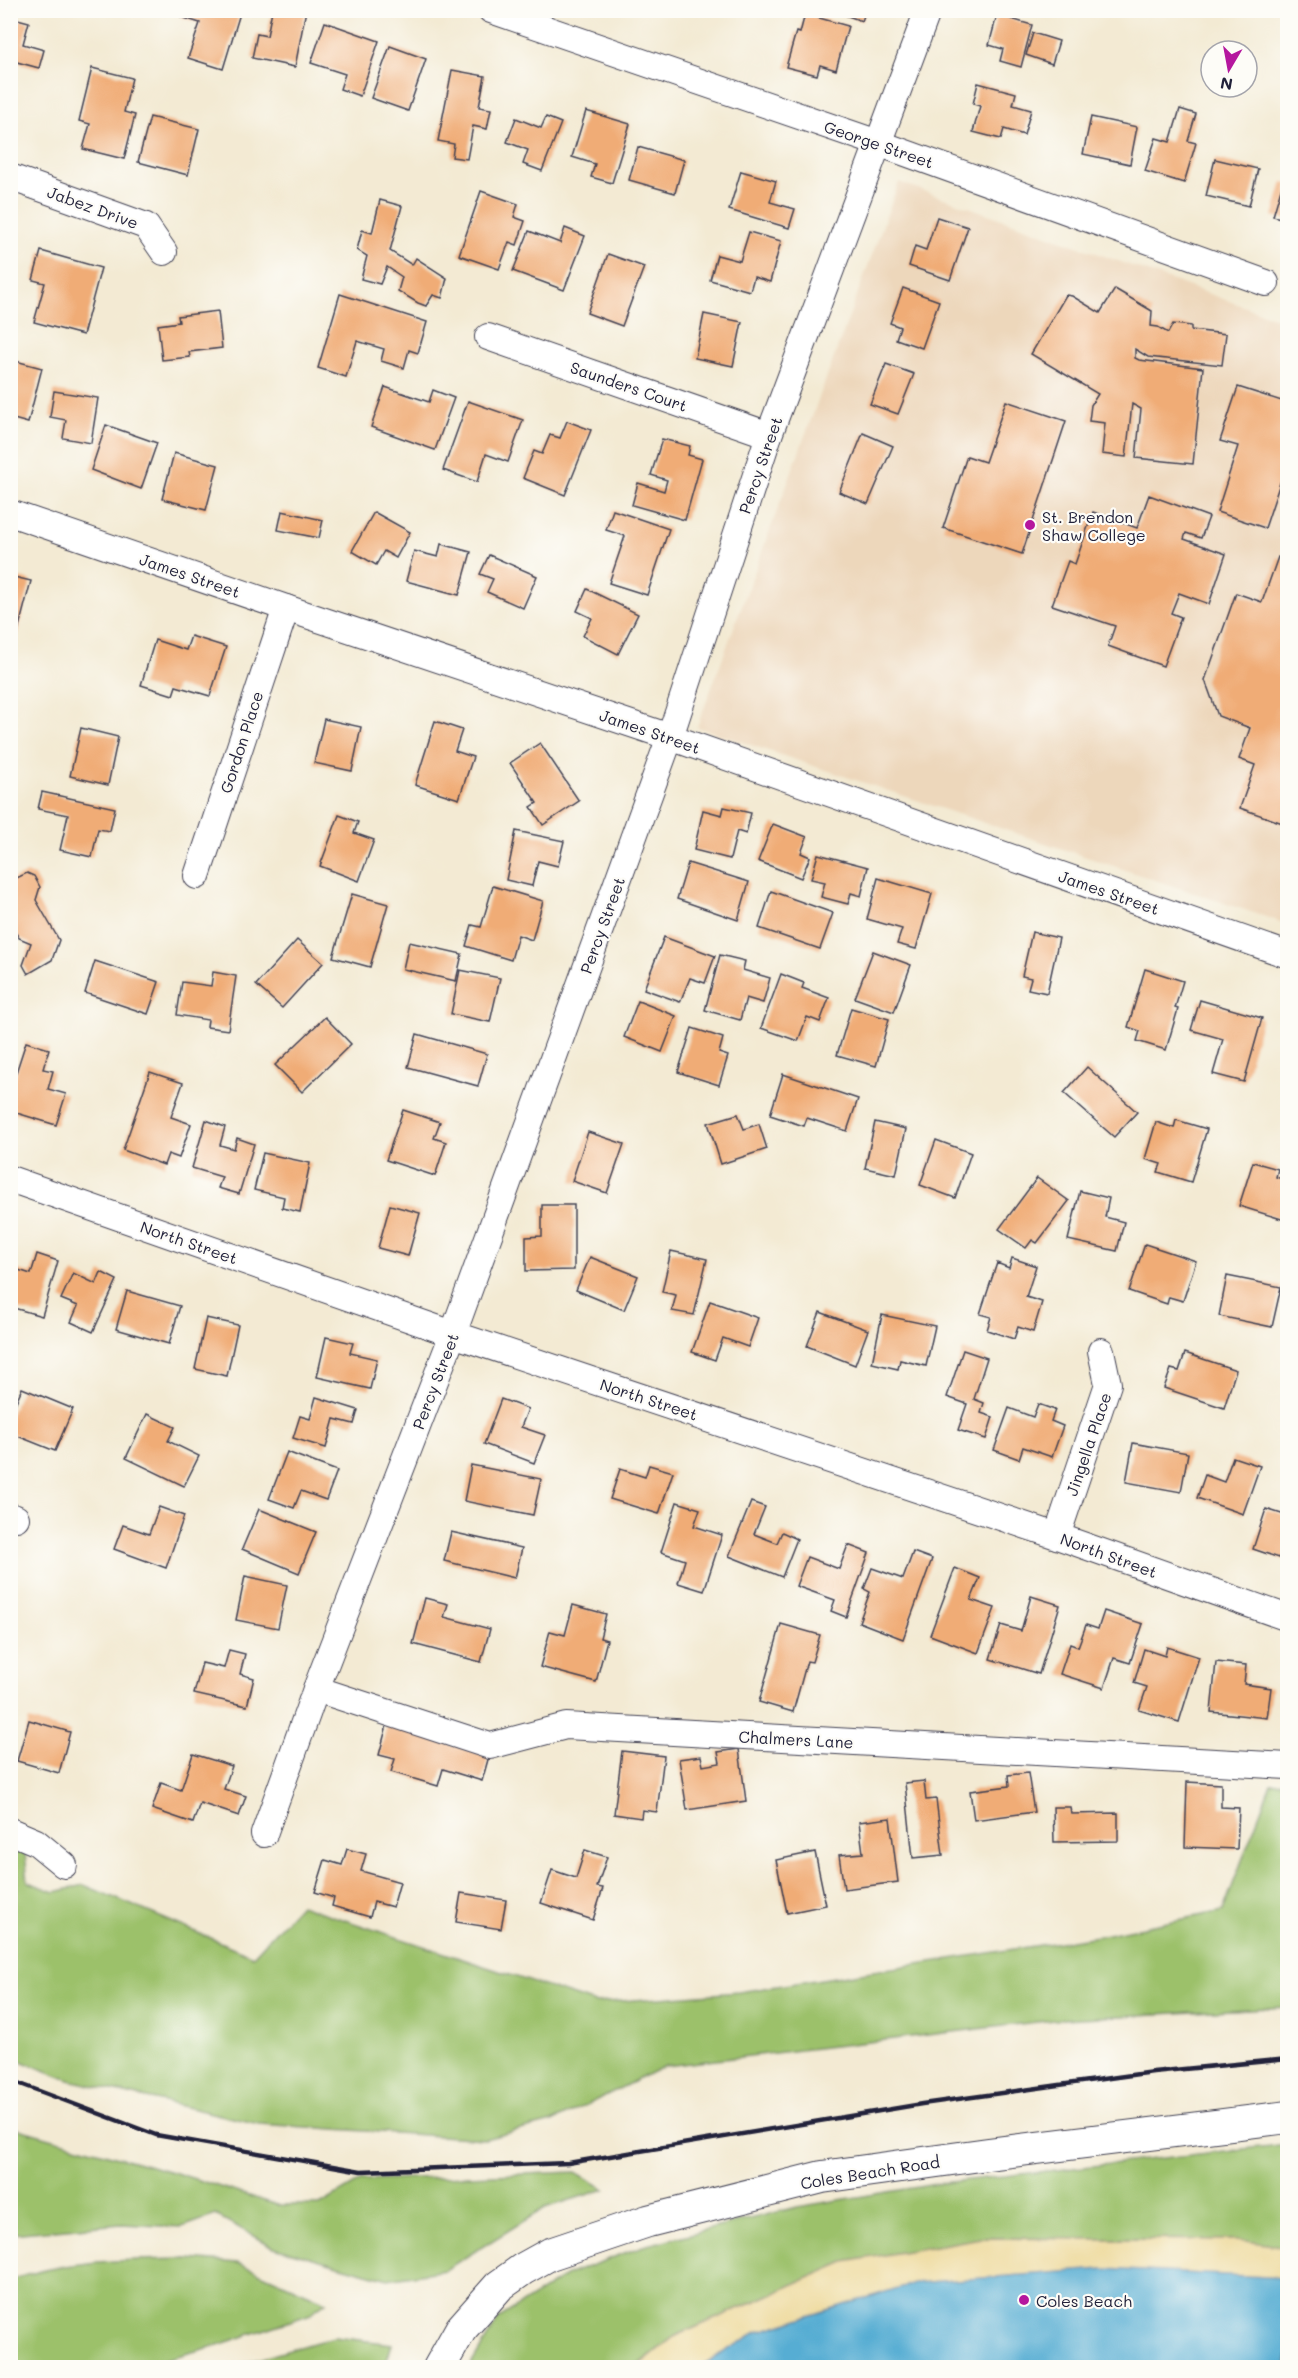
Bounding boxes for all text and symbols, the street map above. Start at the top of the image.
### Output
north arrow [1199,39,1259,99]
text: N [1218,73,1234,96]
street label: George Street [821,115,937,173]
street label: Jabez Drive [45,181,141,233]
street label: Saunders Court [568,356,690,416]
street label: Percy Street [734,414,786,516]
place label: St. Brendon Shaw College [1042,506,1146,545]
marker: St. Brendon Shaw College [1023,518,1037,532]
street label: James Street [137,548,243,602]
street label: Gordon Place [215,688,267,796]
street label: James Street [597,704,703,758]
street label: James Street [1056,865,1162,919]
street label: Percy Street [575,874,629,976]
street label: North Street [138,1216,240,1268]
street label: Percy Street [407,1330,463,1432]
street label: North Street [598,1373,700,1425]
street label: Jingella Place [1061,1390,1115,1498]
street label: North Street [1058,1528,1160,1582]
street label: Chalmers Lane [738,1726,854,1752]
street label: Coles Beach Road [799,2151,941,2193]
place label: Coles Beach [1036,2290,1132,2311]
marker: Coles Beach [1017,2293,1031,2307]

